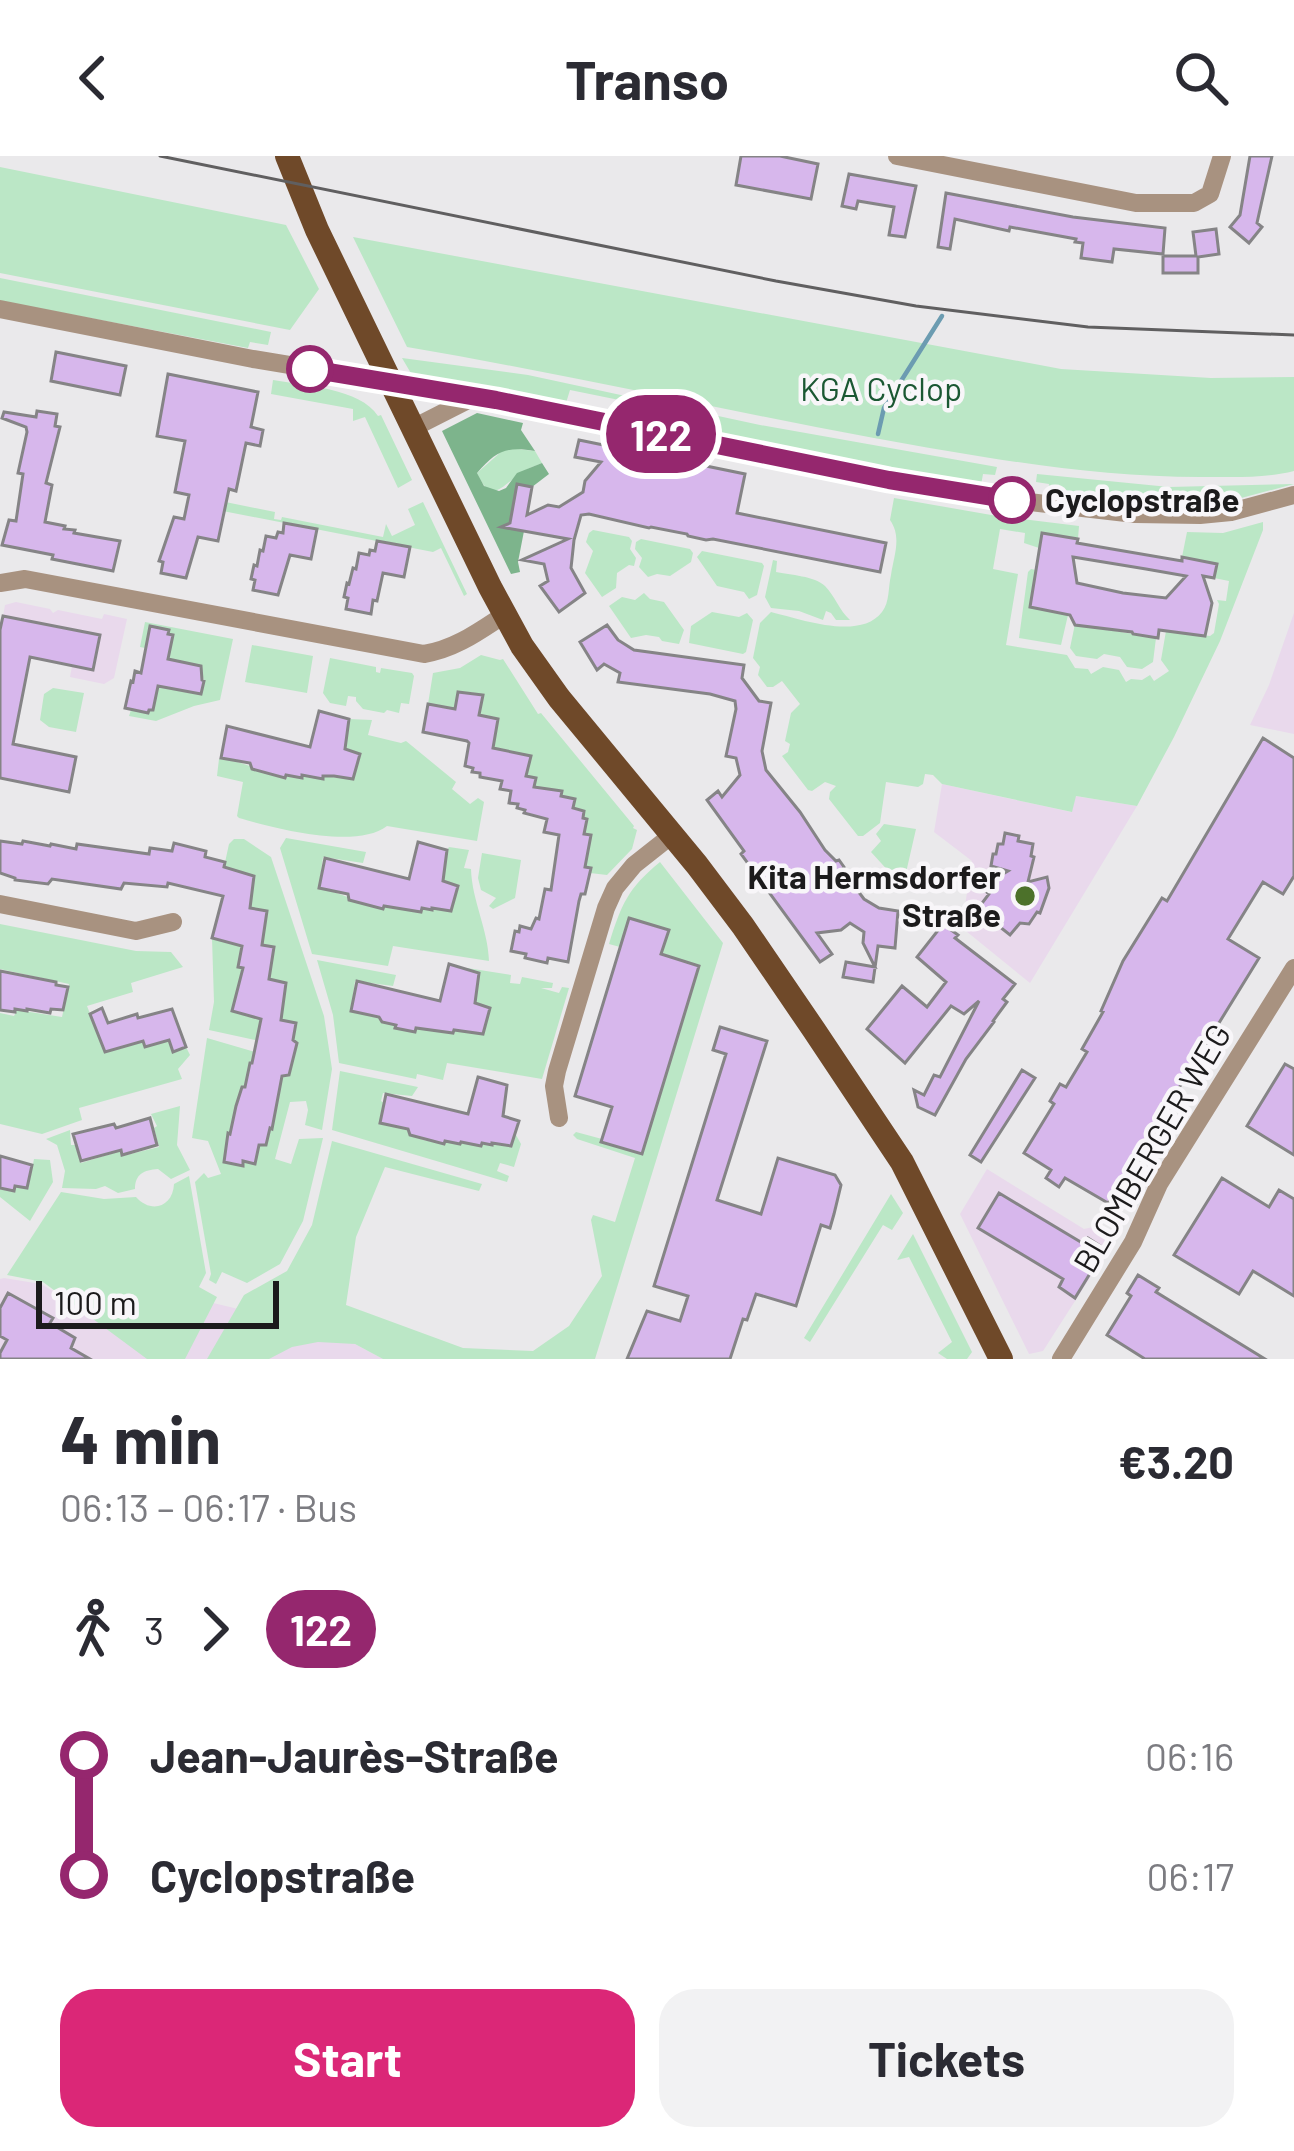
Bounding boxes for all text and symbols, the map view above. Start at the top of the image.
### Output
icon: back [60,45,126,111]
icon: search [1168,45,1234,111]
text: Transo [565,46,729,111]
unlabelled marker [288,347,332,391]
park label: KGA Cyclop [800,368,962,408]
line badge: 122 [592,395,730,473]
text: 122 [630,409,692,459]
marker: Cyclopstraße [990,478,1034,522]
place label: Cyclopstraße [1045,479,1239,519]
place label: Kita Hermsdorfer Straße [748,856,1001,934]
marker: Kita Hermsdorfer Straße [1012,883,1038,909]
street label: BLOMBERGER WEG [1064,1016,1238,1279]
scale bar [36,1275,279,1328]
text: 100 m [54,1282,137,1322]
text: 4 min [60,1398,221,1477]
text: €3.20 [1118,1434,1234,1488]
text: 06:13 – 06:17 · Bus [60,1483,357,1530]
icon: walk [60,1596,126,1662]
icon: forward [182,1596,248,1662]
text: 122 [290,1604,352,1654]
text: 3 [144,1606,164,1653]
text: Jean-Jaurès-Straße [150,1728,559,1782]
text: 06:16 [1145,1732,1234,1779]
text: Cyclopstraße [150,1848,415,1902]
text: 06:17 [1147,1852,1234,1899]
button: Start [60,1989,635,2127]
button: Tickets [659,1989,1234,2127]

